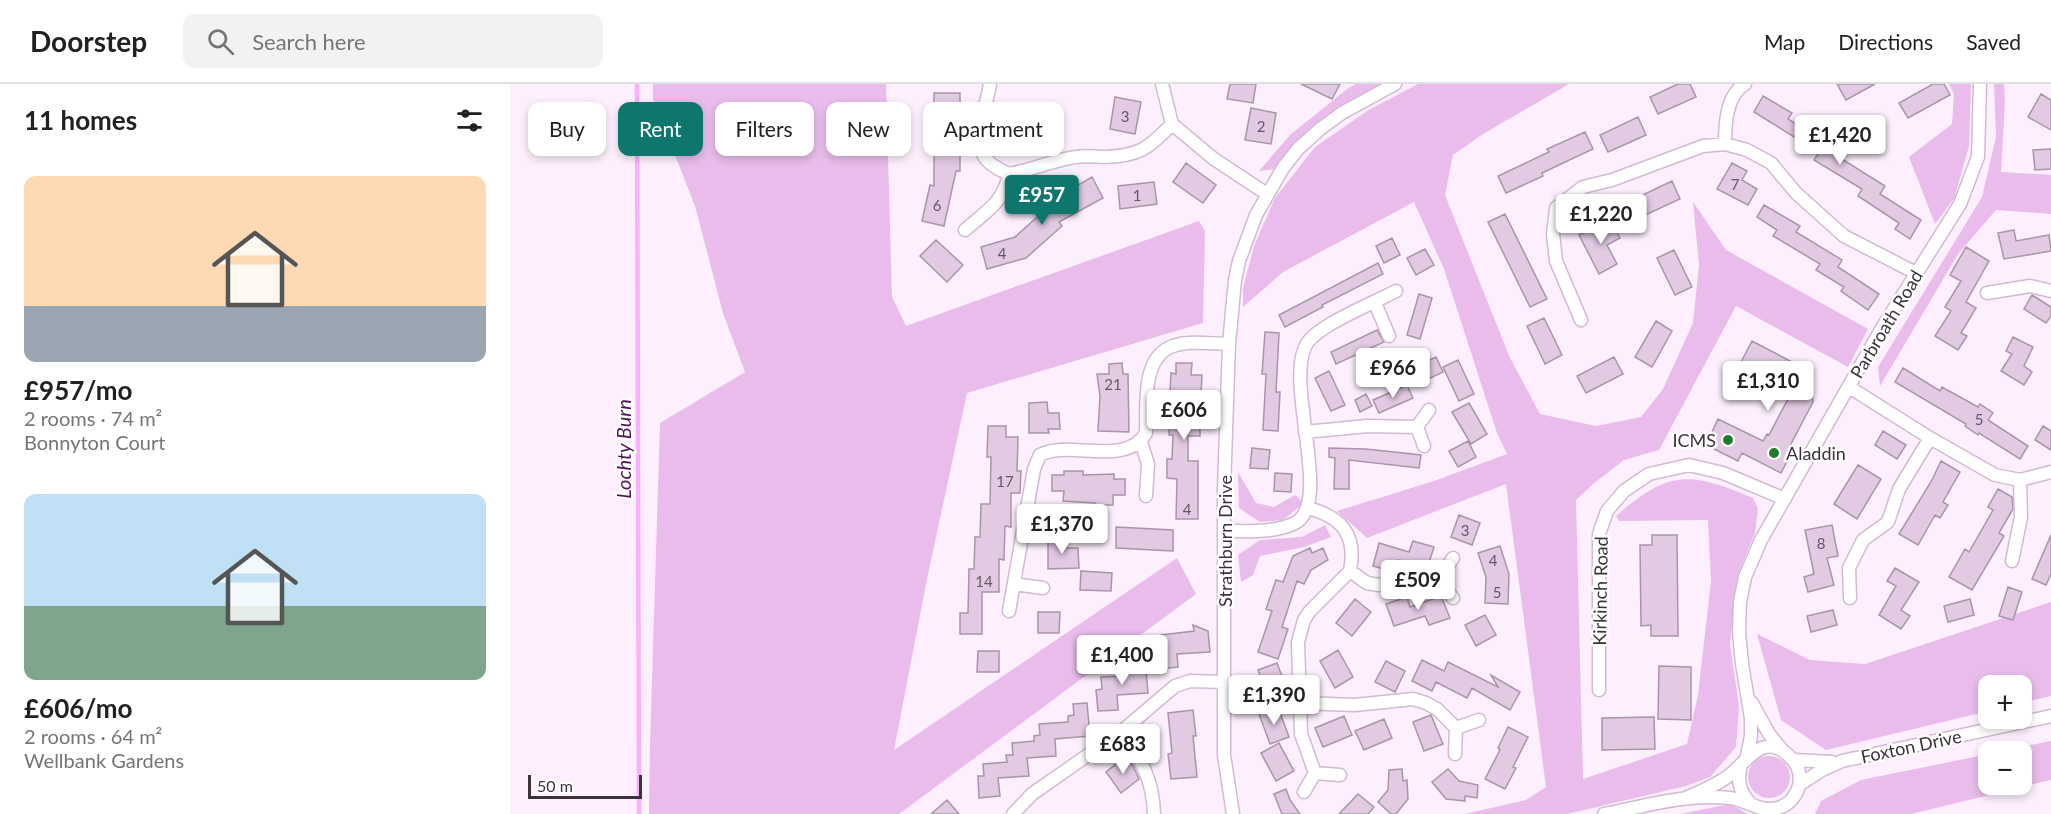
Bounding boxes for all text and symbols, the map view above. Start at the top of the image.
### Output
search box [183,14,603,68]
text: Doorstep [30,24,147,58]
icon: search [204,25,237,58]
text: Search here [252,28,366,55]
text: Map [1764,29,1805,54]
text: Directions [1838,29,1933,54]
text: Saved [1966,29,2021,54]
chip: Buy [528,102,606,156]
chip: Rent [618,102,703,156]
chip: Filters [715,102,814,156]
chip: New [826,102,911,156]
chip: Apartment [923,102,1064,156]
text: 11 homes [24,104,137,136]
icon: filters [453,104,486,137]
house number: 3 [1121,107,1129,125]
pin: £1,420 [1791,115,1889,166]
house number: 2 [1257,117,1265,135]
text: £1,420 [1809,122,1871,146]
pin: £957 [1006,175,1078,226]
house number: 7 [1731,175,1740,193]
text: £957 [1019,182,1065,206]
house number: 1 [1133,186,1141,204]
pin: £1,220 [1552,194,1650,245]
house number: 6 [933,196,942,214]
text: £1,220 [1570,201,1632,225]
icon: home [201,215,309,323]
house number: 4 [998,244,1007,262]
street label: Parbroath Road [1845,266,1927,382]
pin: £966 [1357,348,1429,399]
text: £966 [1370,355,1416,379]
pin: £1,310 [1719,361,1817,412]
text: £1,310 [1737,368,1799,392]
text: £957/mo [24,374,132,406]
house number: 21 [1104,375,1122,393]
pin: £606 [1148,390,1220,441]
text: £606 [1161,397,1207,421]
water label: Lochty Burn [611,399,635,499]
text: 2 rooms · 74 m² [24,406,162,430]
house number: 5 [1975,410,1983,428]
place label: ICMS [1672,429,1716,451]
text: Bonnyton Court [24,430,165,454]
marker: ICMS [1721,433,1735,447]
place label: Aladdin [1786,442,1846,464]
marker: Aladdin [1767,446,1781,460]
house number: 17 [996,472,1014,490]
street label: Strathburn Drive [1214,475,1236,607]
house number: 4 [1183,500,1192,518]
pin: £1,370 [1013,504,1111,555]
text: £1,370 [1031,511,1093,535]
house number: 3 [1461,521,1469,539]
icon: home [201,533,309,641]
house number: 8 [1817,534,1825,552]
street label: Kirkinch Road [1588,536,1612,646]
house number: 4 [1489,551,1498,569]
pin: £509 [1382,560,1454,611]
text: £509 [1395,567,1441,591]
house number: 14 [975,572,993,590]
house number: 5 [1493,583,1501,601]
pin: £1,400 [1073,635,1171,686]
text: £1,400 [1091,642,1153,666]
pin: £1,390 [1225,675,1323,726]
map controls [1978,675,2032,795]
button: + [1978,675,2032,729]
text: £1,390 [1243,682,1305,706]
text: £606/mo [24,692,132,724]
text: 2 rooms · 64 m² [24,724,162,748]
pin: £683 [1087,724,1159,775]
street label: Foxton Drive [1859,725,1963,767]
text: £683 [1100,731,1146,755]
button: − [1978,741,2032,795]
text: Wellbank Gardens [24,748,184,772]
scale bar [528,772,642,800]
text: 50 m [537,776,573,795]

